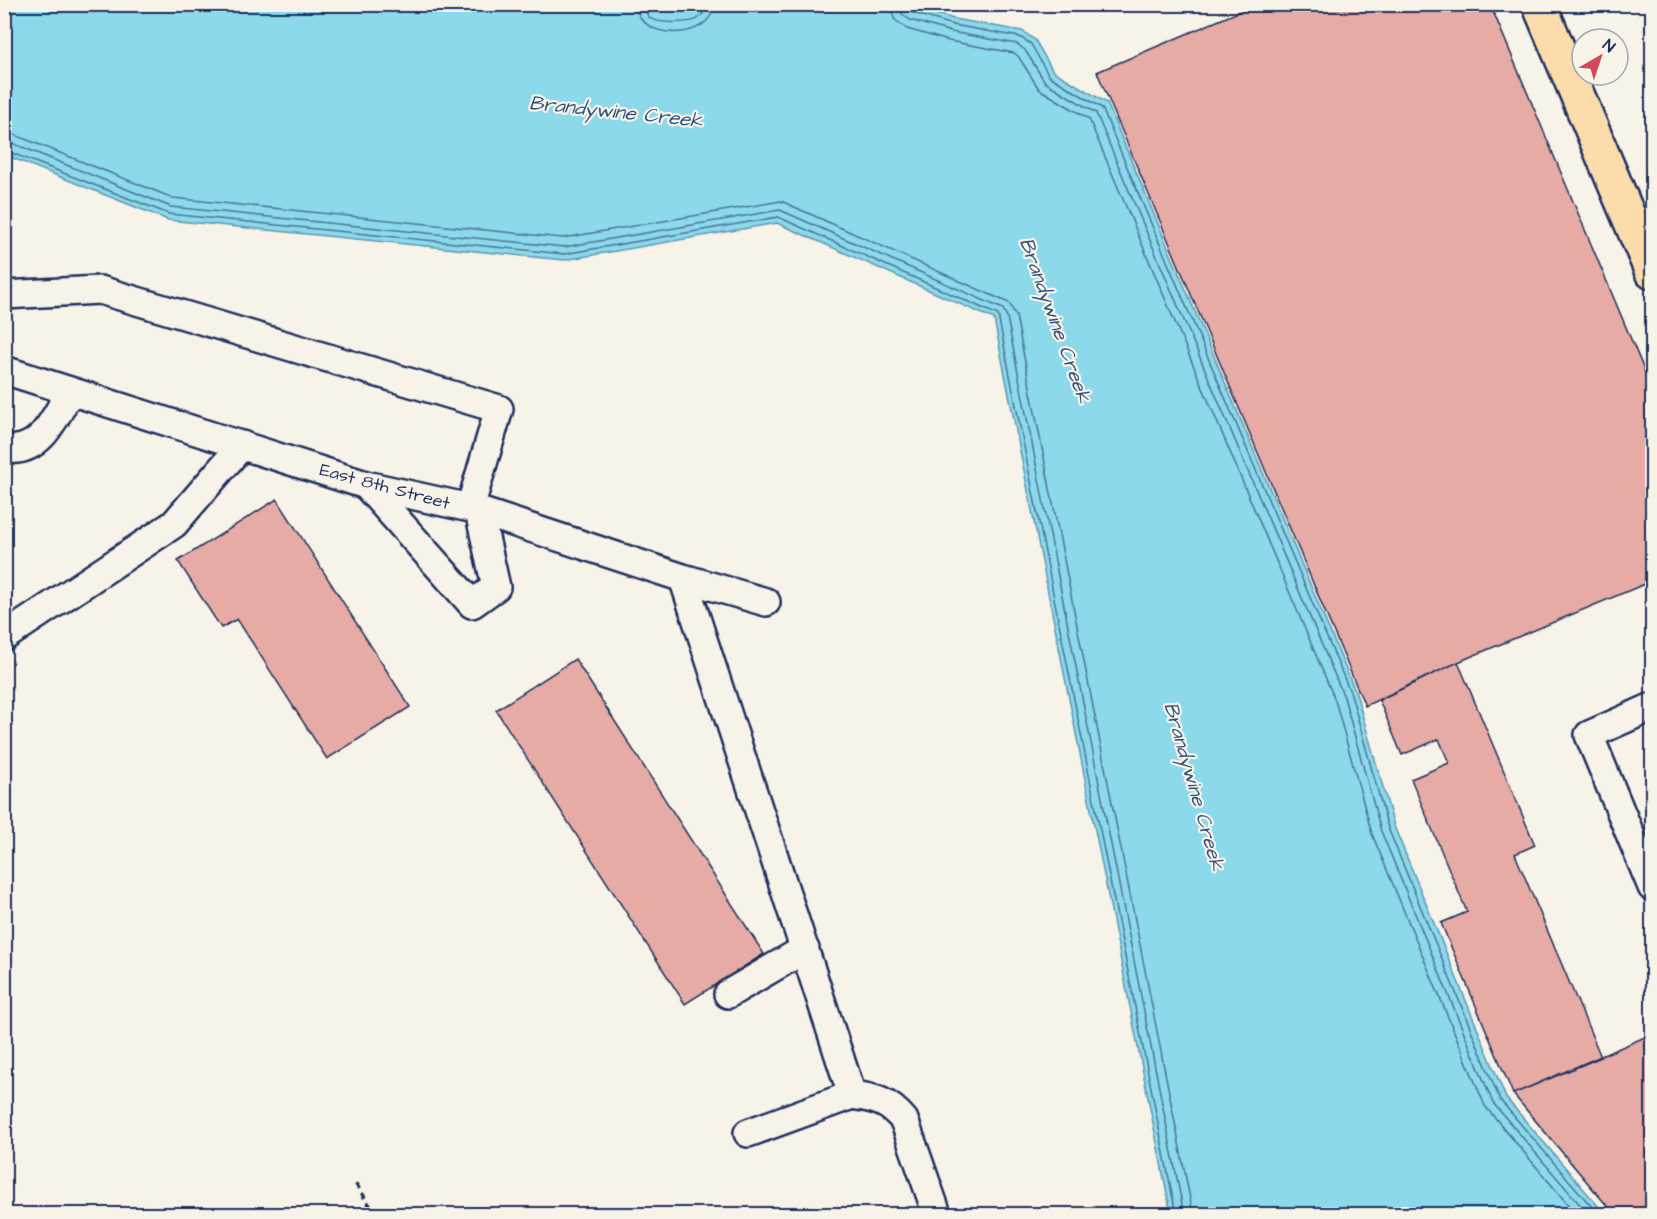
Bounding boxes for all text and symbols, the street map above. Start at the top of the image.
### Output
north arrow [1570,27,1630,87]
text: N [1598,34,1620,58]
water label: Brandywine Creek [528,89,704,136]
water label: Brandywine Creek [1011,234,1098,408]
street label: East 8th Street [317,457,453,516]
water label: Brandywine Creek [1156,699,1232,875]

